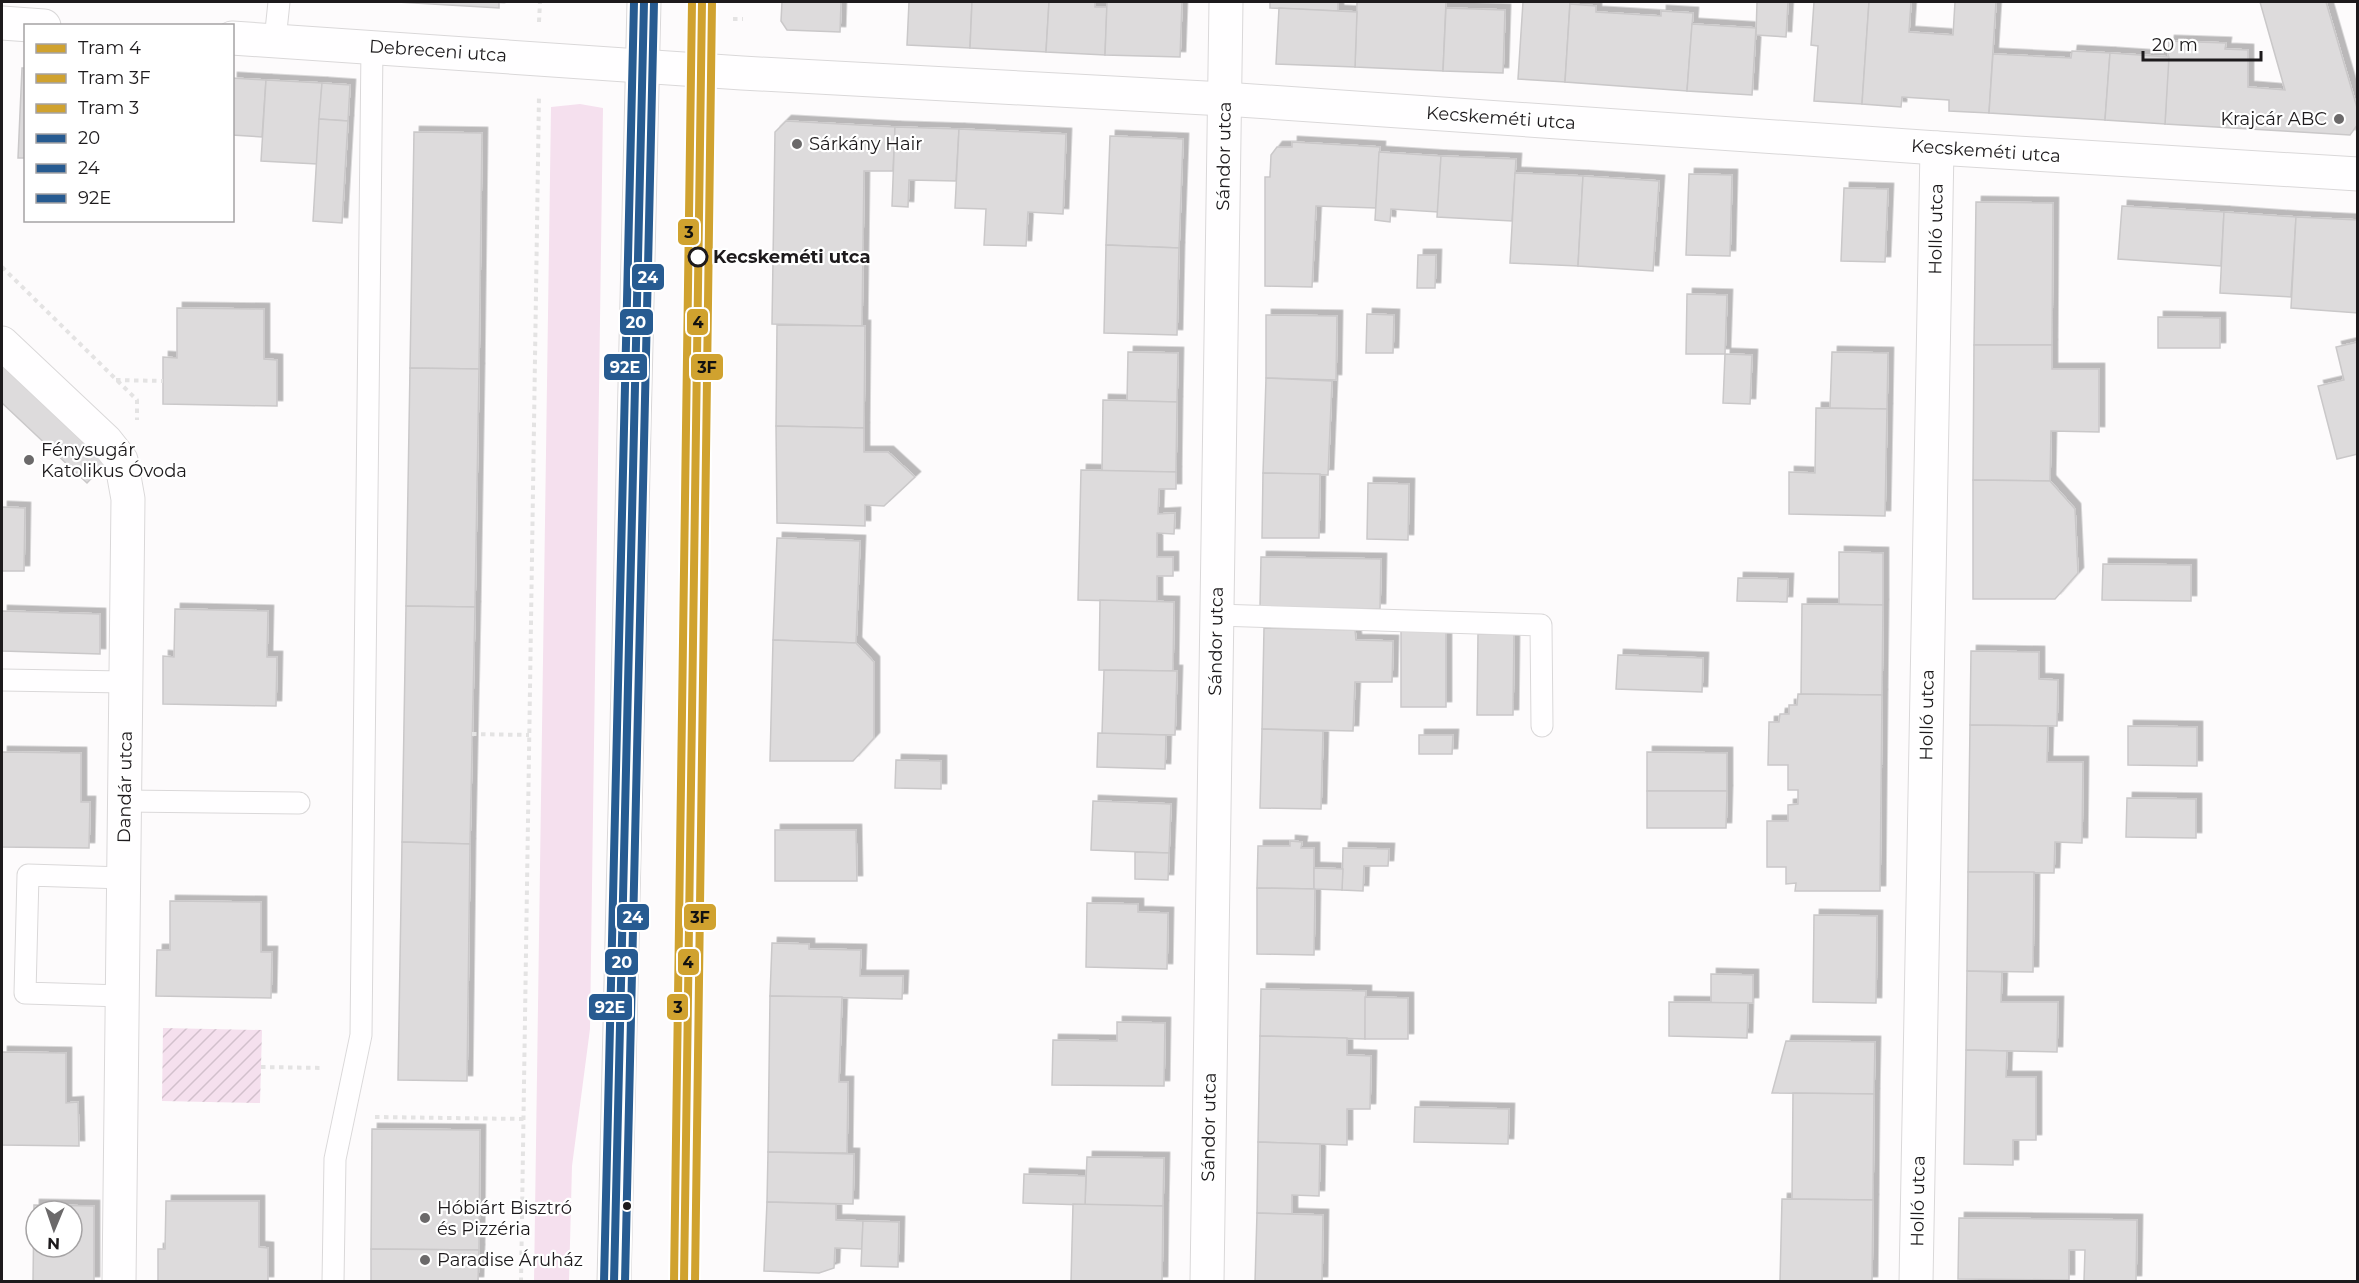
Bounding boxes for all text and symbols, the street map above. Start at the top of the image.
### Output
legend [24,24,234,222]
scale bar [2143,24,2262,62]
text: 20 m [2152,34,2198,56]
street label: Debreceni utca [368,35,508,67]
text: Tram 4 [78,37,141,59]
text: Tram 3F [78,67,151,89]
text: Tram 3 [78,97,139,119]
street label: Sándor utca [1212,101,1236,211]
street label: Kecskeméti utca [1425,102,1577,134]
place label: Krajcár ABC [2220,108,2327,130]
marker: Krajcár ABC [2332,112,2346,126]
text: 20 [78,127,100,149]
place label: Sárkány Hair [809,133,923,155]
street label: Kecskeméti utca [1910,135,2062,167]
marker: Sárkány Hair [790,137,804,151]
text: 24 [78,157,100,179]
street label: Holló utca [1924,183,1948,275]
text: 92E [78,187,111,209]
line badge: 3 [677,218,700,246]
text: 3 [683,223,694,242]
place label: Kecskeméti utca [713,246,871,268]
marker: Kecskeméti utca [688,247,708,267]
line badge: 24 [631,263,665,291]
text: 24 [638,268,658,287]
line badge: 20 [619,308,654,336]
line badge: 4 [686,308,709,336]
text: 20 [626,313,646,332]
text: 4 [692,313,704,332]
line badge: 92E [603,353,648,381]
line badge: 3F [690,353,724,381]
text: 92E [610,358,640,377]
text: 3F [696,358,717,377]
place label: Fénysugár Katolikus Óvoda [41,439,187,482]
marker: Fénysugár Katolikus Óvoda [22,453,36,467]
street label: Sándor utca [1204,586,1228,696]
street label: Holló utca [1915,669,1939,761]
street label: Dandár utca [113,731,137,843]
line badge: 24 [616,903,650,931]
line badge: 3F [683,903,717,931]
text: 24 [623,908,643,927]
text: 3F [689,908,710,927]
line badge: 20 [604,948,639,976]
line badge: 4 [677,948,700,976]
text: 20 [612,953,632,972]
text: 4 [682,953,694,972]
line badge: 92E [588,993,633,1021]
line badge: 3 [666,993,689,1021]
text: 92E [595,998,625,1017]
text: 3 [672,998,683,1017]
street label: Sándor utca [1197,1072,1221,1182]
street label: Holló utca [1906,1155,1930,1247]
place label: Hóbiárt Bisztró és Pizzéria [437,1197,572,1240]
north arrow [24,1199,84,1259]
unlabelled marker [621,1200,633,1212]
marker: Hóbiárt Bisztró és Pizzéria [418,1211,432,1225]
text: N [47,1234,60,1253]
place label: Paradise Áruház [437,1249,583,1271]
marker: Paradise Áruház [418,1253,432,1267]

